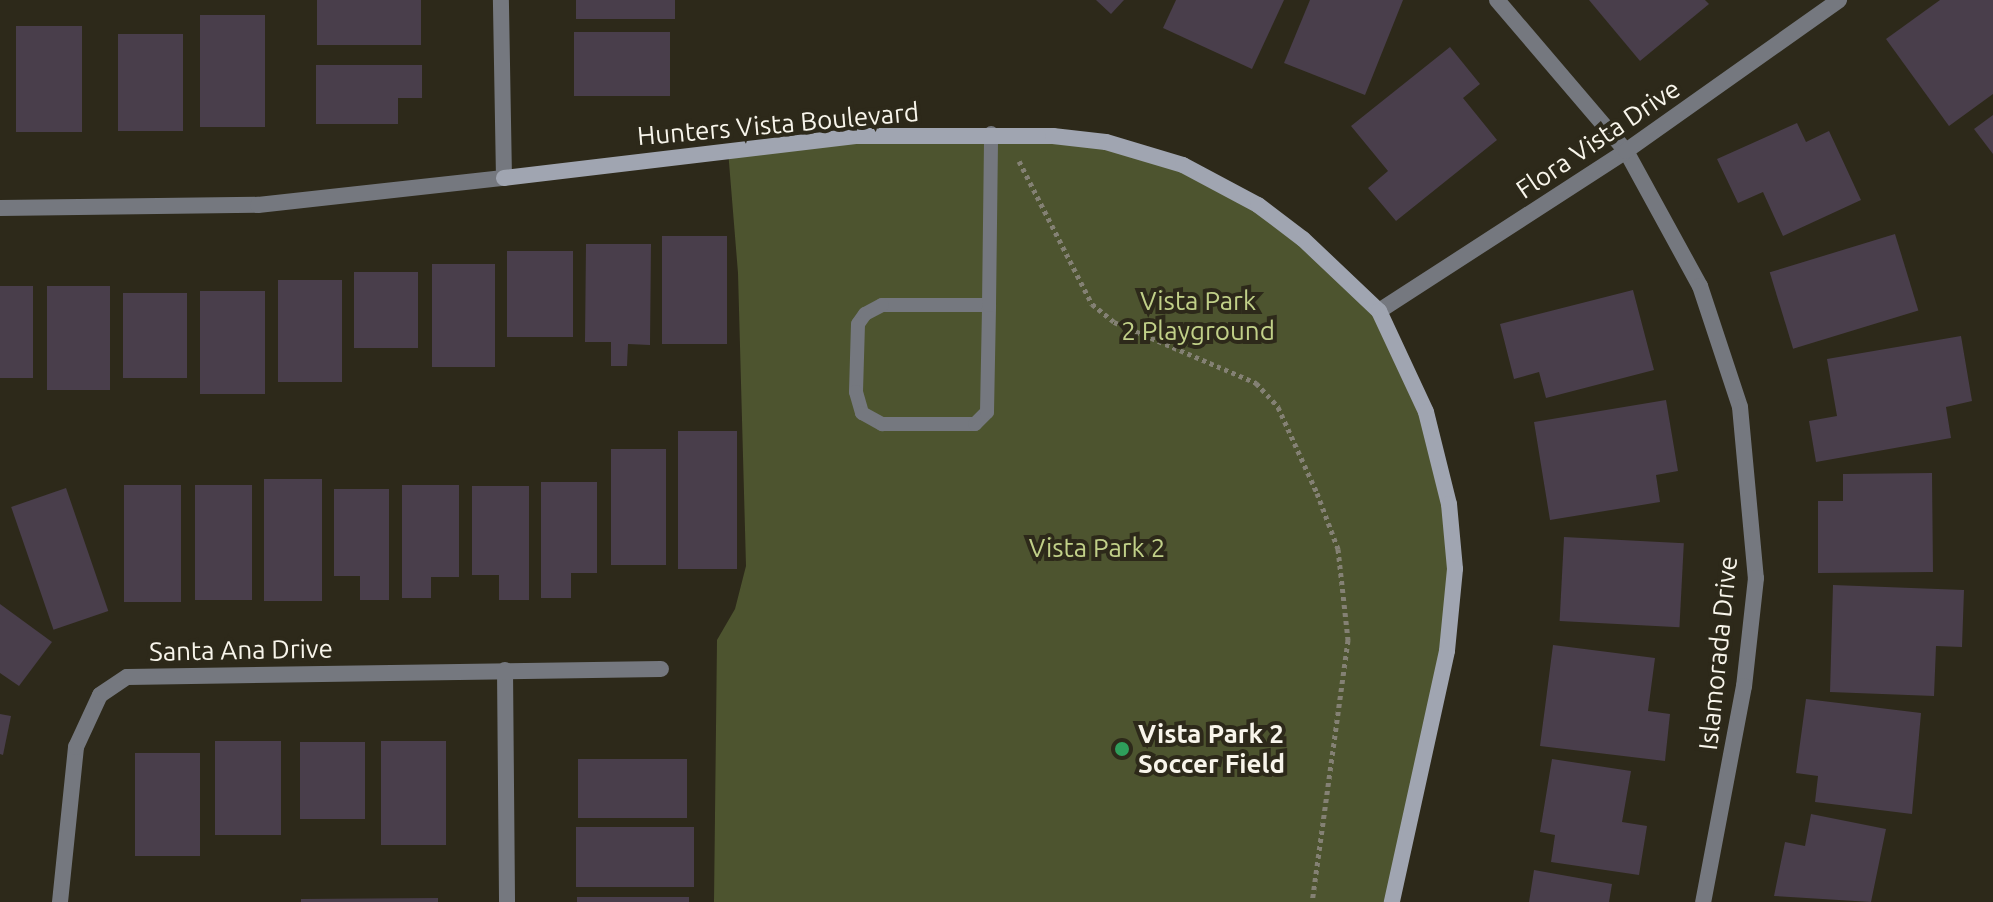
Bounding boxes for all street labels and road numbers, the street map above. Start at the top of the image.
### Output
street label: Flora Vista Drive [1510,73,1686,205]
street label: Hunters Vista Boulevard [636,96,920,152]
street label: Islamorada Drive [1692,554,1744,752]
street label: Santa Ana Drive [149,633,333,667]

